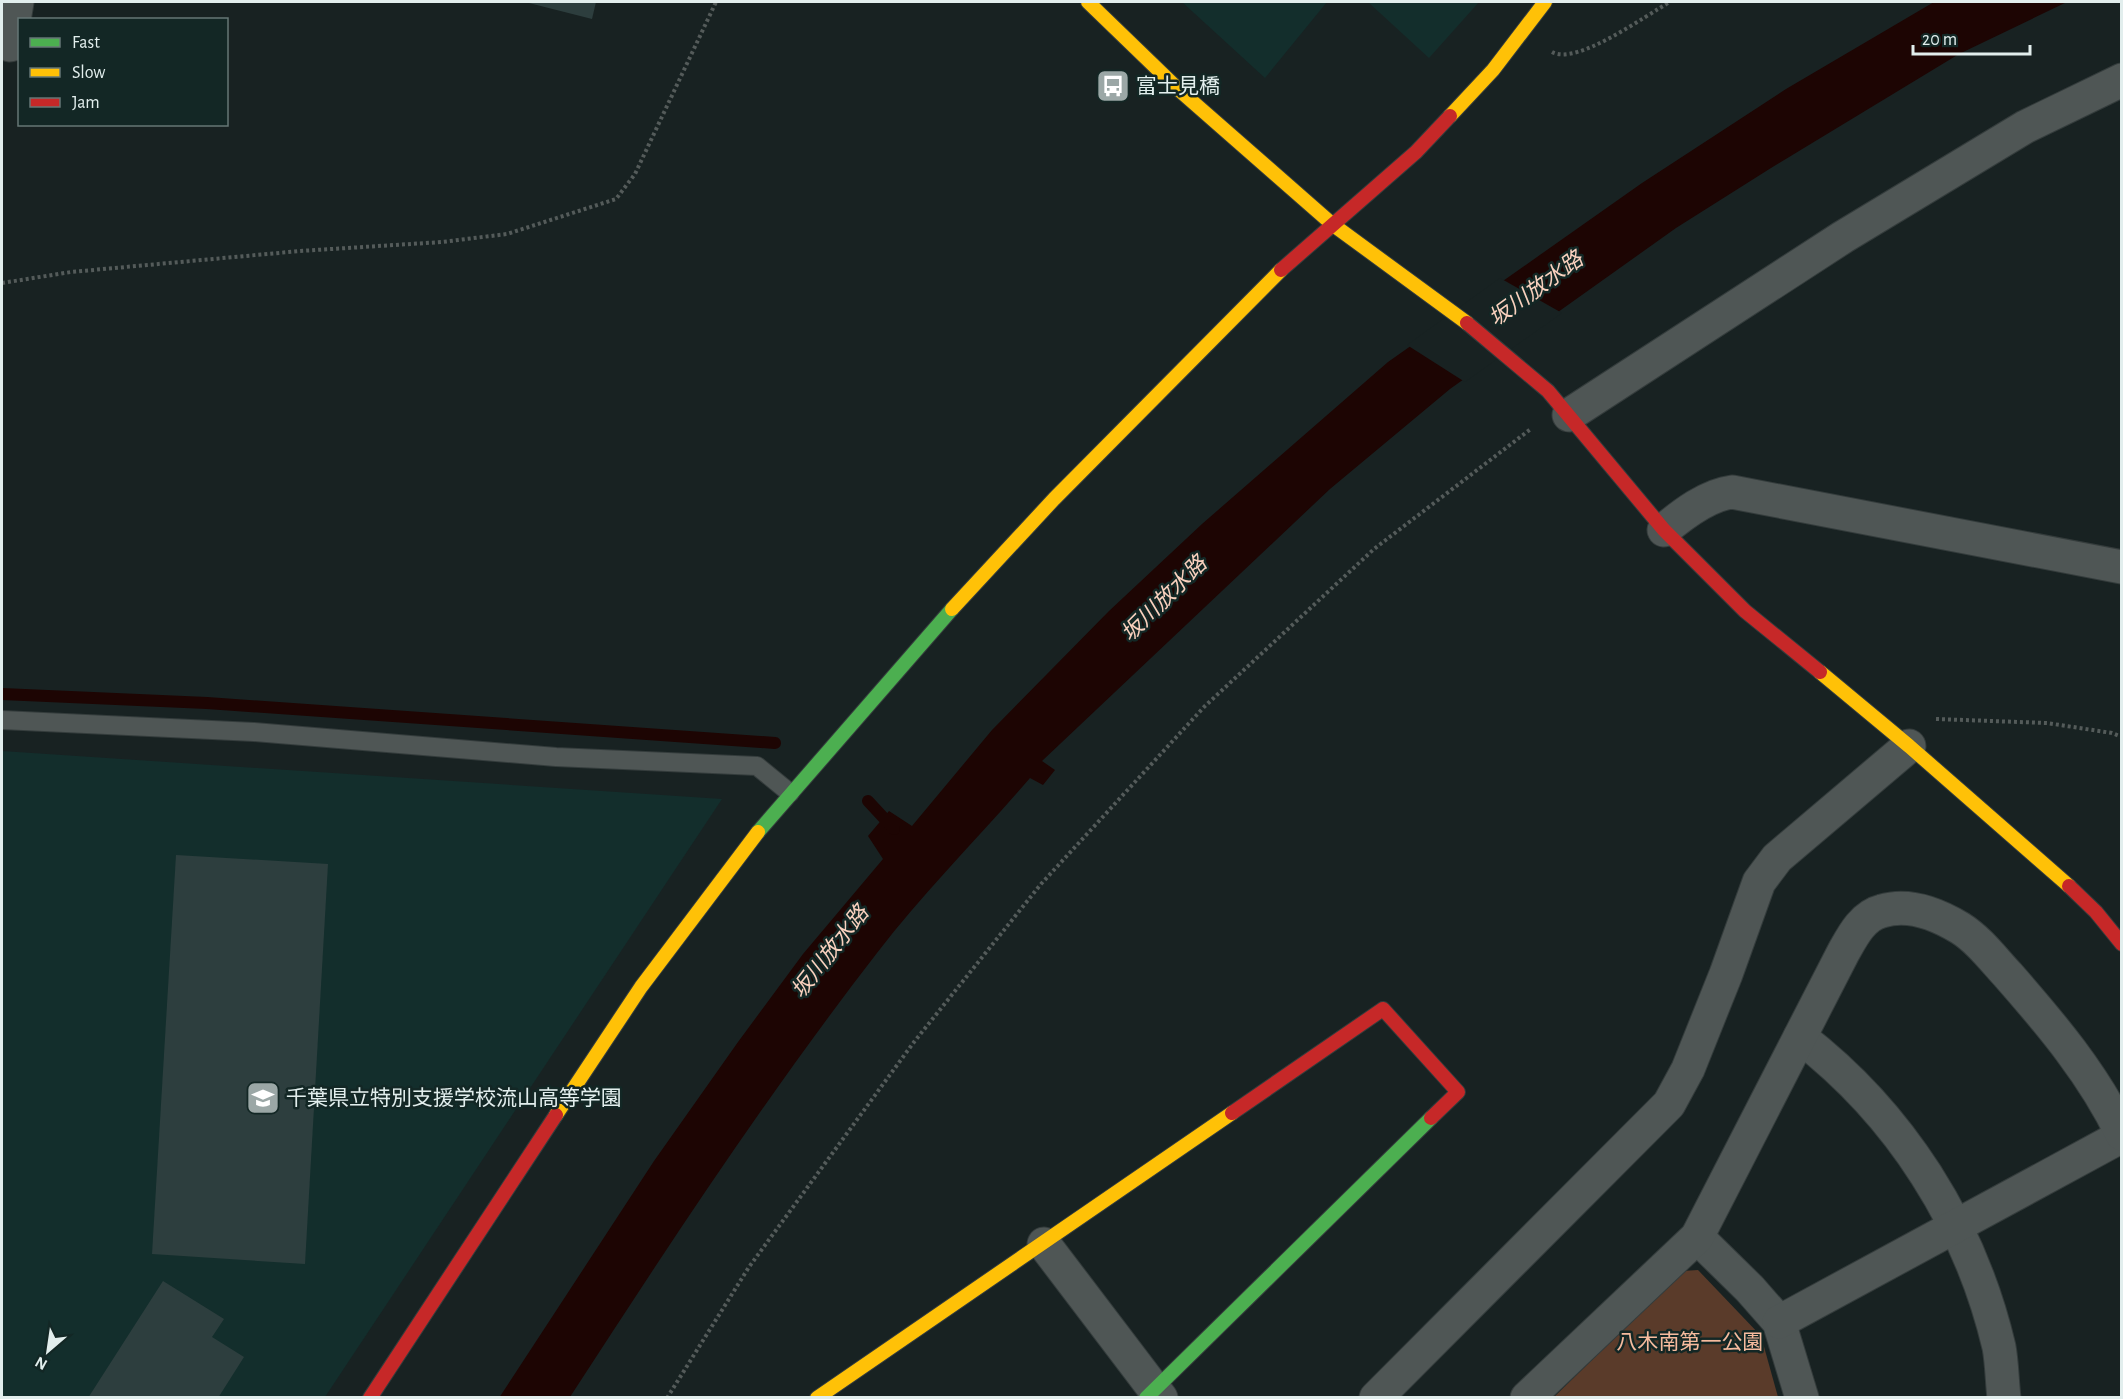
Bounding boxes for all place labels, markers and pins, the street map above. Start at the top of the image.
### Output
bus stop icon: 富士見橋 [1095,68,1131,104]
place label: 富士見橋 [1136,75,1220,97]
school or university icon: 千葉県立特別支援学校流山高等学園 [245,1080,281,1116]
place label: 千葉県立特別支援学校流山高等学園 [286,1087,622,1109]

